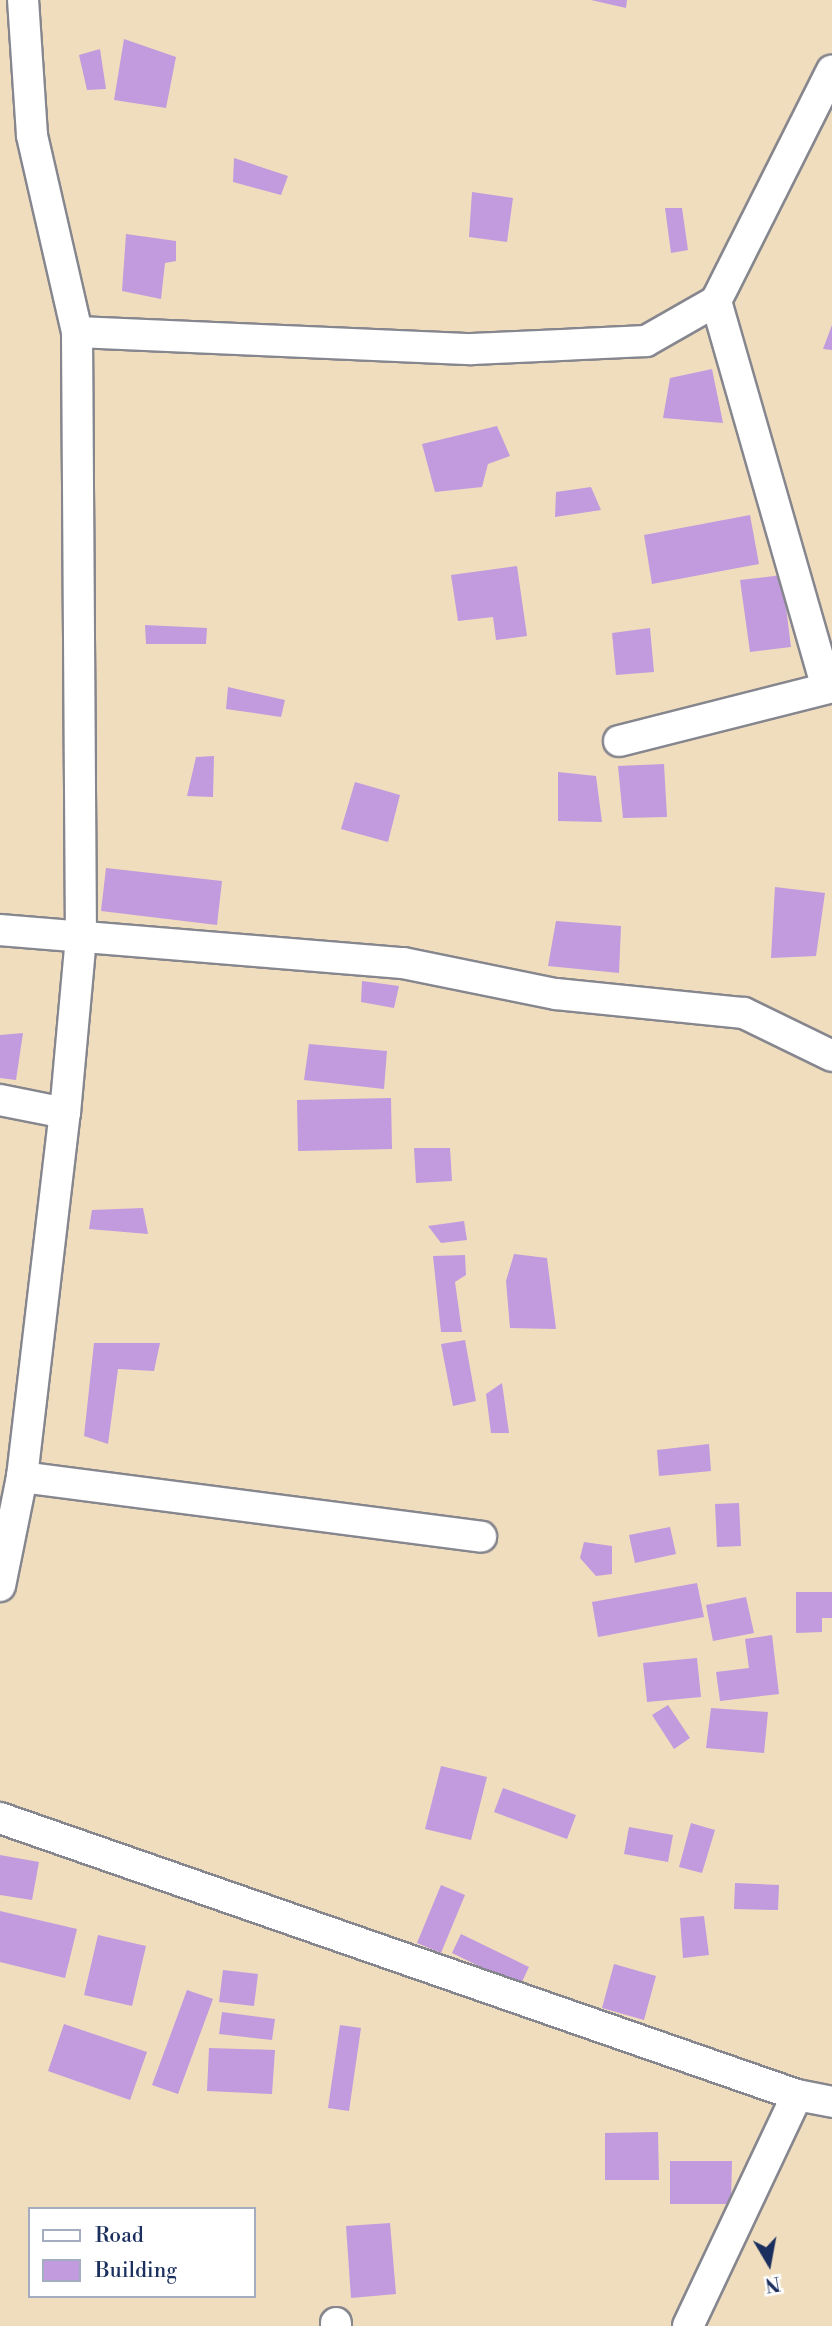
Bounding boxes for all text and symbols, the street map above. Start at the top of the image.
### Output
legend [28,2207,256,2298]
text: Road [95,2223,144,2249]
north arrow [734,2228,804,2298]
text: Building [95,2258,177,2284]
text: N [763,2271,782,2297]

